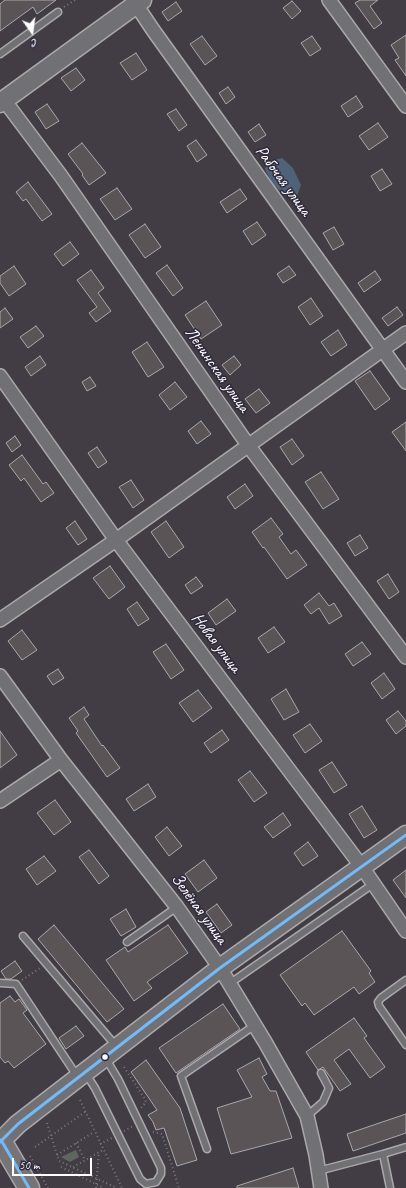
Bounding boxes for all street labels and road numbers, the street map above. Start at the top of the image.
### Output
street label: Рабочая улица [251,142,315,220]
street label: Ленинская улица [180,323,254,417]
street label: Новая улица [187,609,245,677]
street label: Зелёная улица [166,870,232,948]

